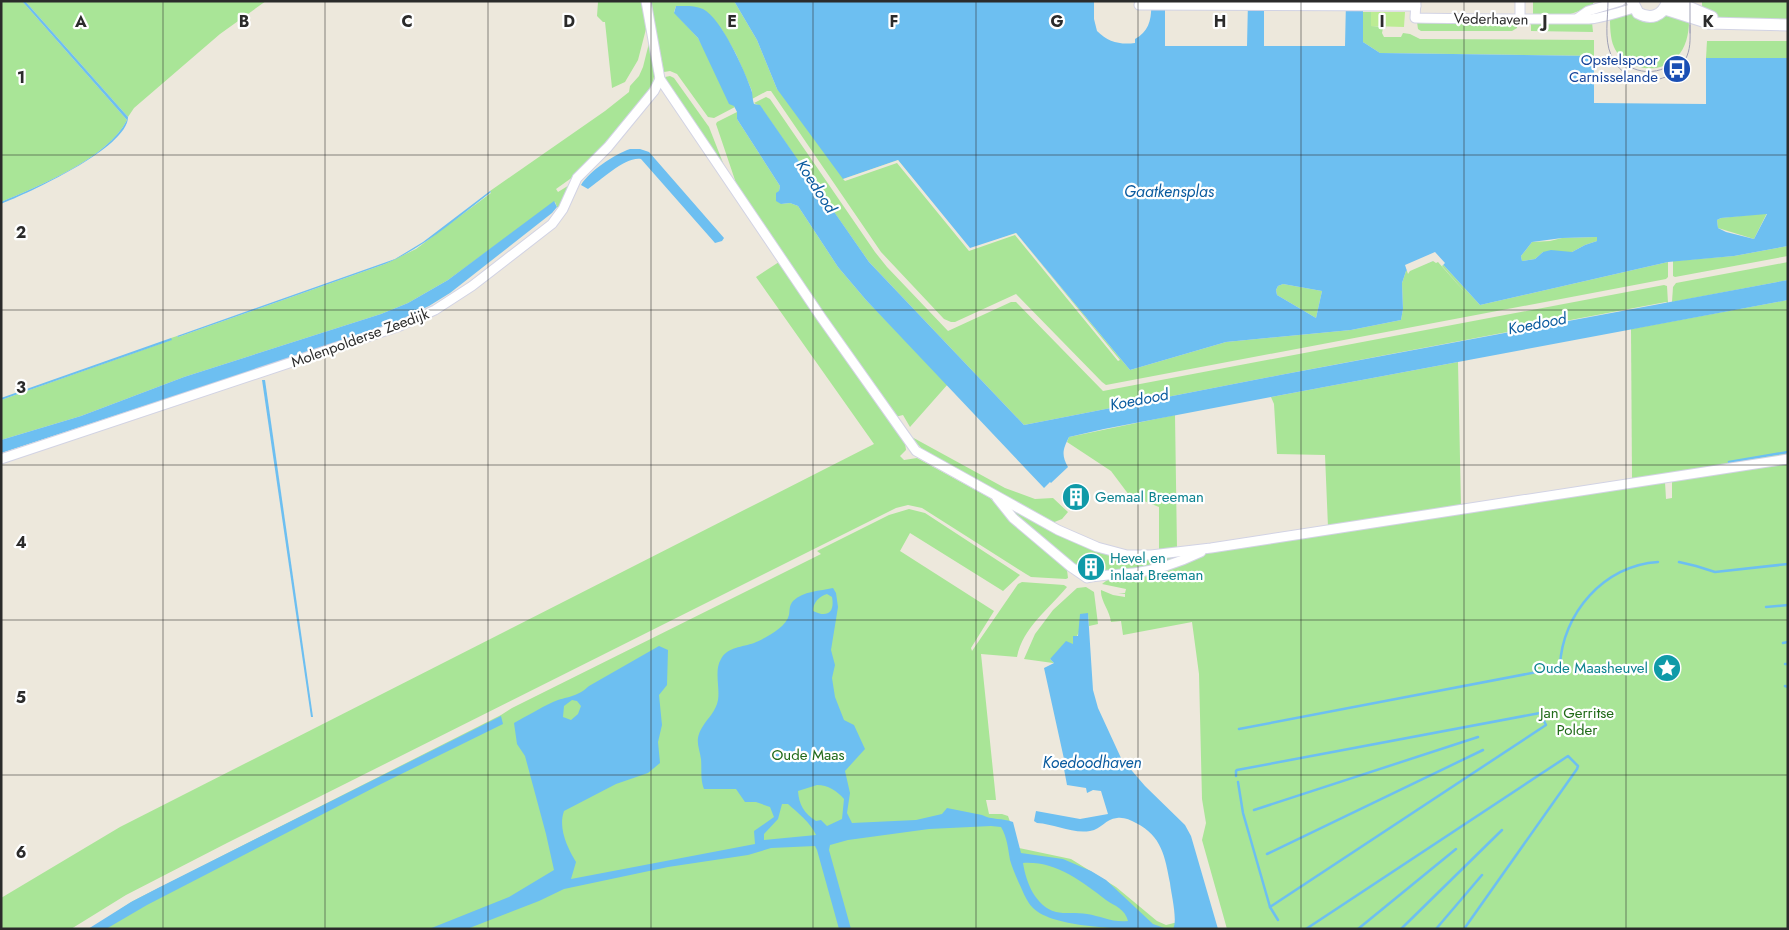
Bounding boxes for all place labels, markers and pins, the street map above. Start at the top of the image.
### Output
place label: Opstelspoor Carnisselande [1569,49,1659,88]
bus stop icon: Opstelspoor Carnisselande [1662,54,1692,84]
building icon: Gemaal Breeman [1061,482,1091,512]
place label: Gemaal Breeman [1095,486,1204,508]
place label: Hevel en inlaat Breeman [1110,547,1203,586]
building icon: Hevel en inlaat Breeman [1076,552,1106,582]
place icon: Oude Maasheuvel [1652,653,1682,683]
place label: Oude Maasheuvel [1534,657,1648,679]

